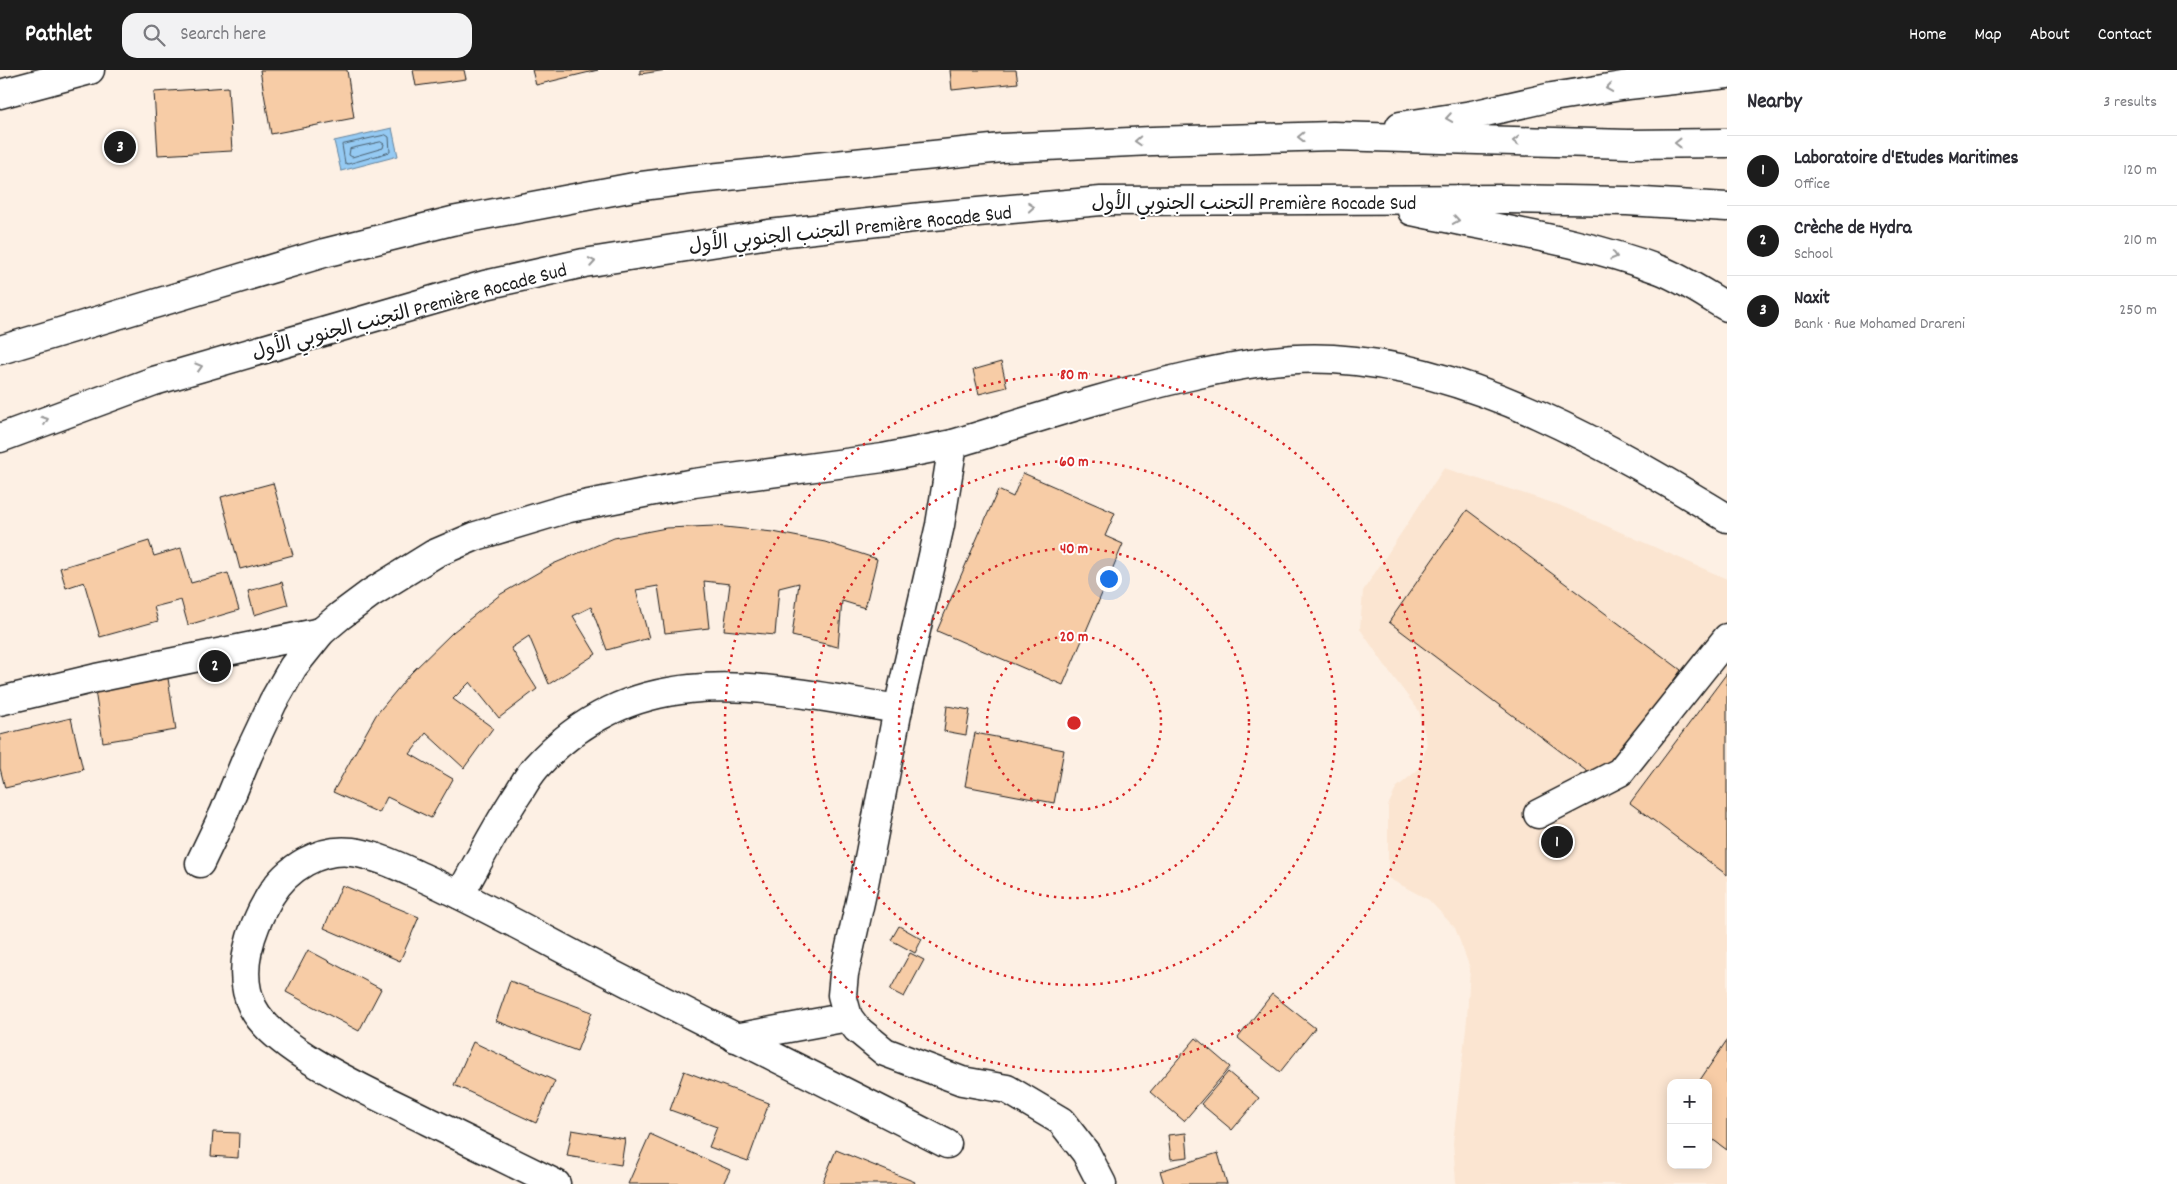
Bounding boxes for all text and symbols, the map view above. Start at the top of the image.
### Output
search box [122,13,472,58]
text: Pathlet [25,18,92,52]
icon: search [140,21,168,49]
text: Search here [180,22,266,49]
text: Home [1909,23,1946,48]
text: Map [1974,23,2002,48]
text: About [2030,23,2070,48]
text: Contact [2098,23,2152,48]
one-way arrow [1605,82,1613,92]
text: Nearby [1747,88,1802,118]
text: 3 results [2103,91,2157,114]
one-way arrow [1445,113,1454,123]
pin: 3 [104,128,136,166]
one-way arrow [1297,132,1304,142]
one-way arrow [1134,136,1142,147]
one-way arrow [1512,136,1520,147]
one-way arrow [1674,138,1682,148]
text: Laboratoire d'Etudes Maritimes [1794,146,2019,173]
text: 1 [1761,159,1765,182]
text: 120 m [2123,159,2157,182]
text: Office [1794,173,1830,196]
street label: التجنب الجنوبي الأول Première Rocade Sud [1092,189,1416,220]
street label: التجنب الجنوبي الأول Première Rocade Sud [687,198,1013,263]
one-way arrow [1028,202,1036,213]
one-way arrow [1451,215,1460,225]
text: Crèche de Hydra [1794,216,1912,243]
text: 2 [1760,229,1767,252]
text: 210 m [2123,229,2157,252]
text: School [1794,243,1833,266]
one-way arrow [1609,251,1617,261]
street label: التجنب الجنوبي الأول Première Rocade Sud [249,255,571,369]
one-way arrow [588,257,597,267]
text: Naxit [1794,286,1830,313]
text: 3 [1759,299,1767,322]
text: 250 m [2119,299,2157,322]
text: Bank · Rue Mohamed Drareni [1794,313,1965,336]
one-way arrow [194,363,203,373]
text: 80 m [1060,365,1088,387]
one-way arrow [41,416,49,426]
text: 60 m [1059,452,1089,474]
text: 40 m [1060,539,1088,561]
your location [1096,566,1122,592]
text: 20 m [1060,627,1088,649]
pin: 2 [199,647,231,685]
centre of rings [1065,714,1083,732]
pin: 1 [1541,823,1573,861]
map controls [1667,1079,1712,1169]
button: + [1667,1079,1712,1124]
button: − [1667,1124,1712,1169]

